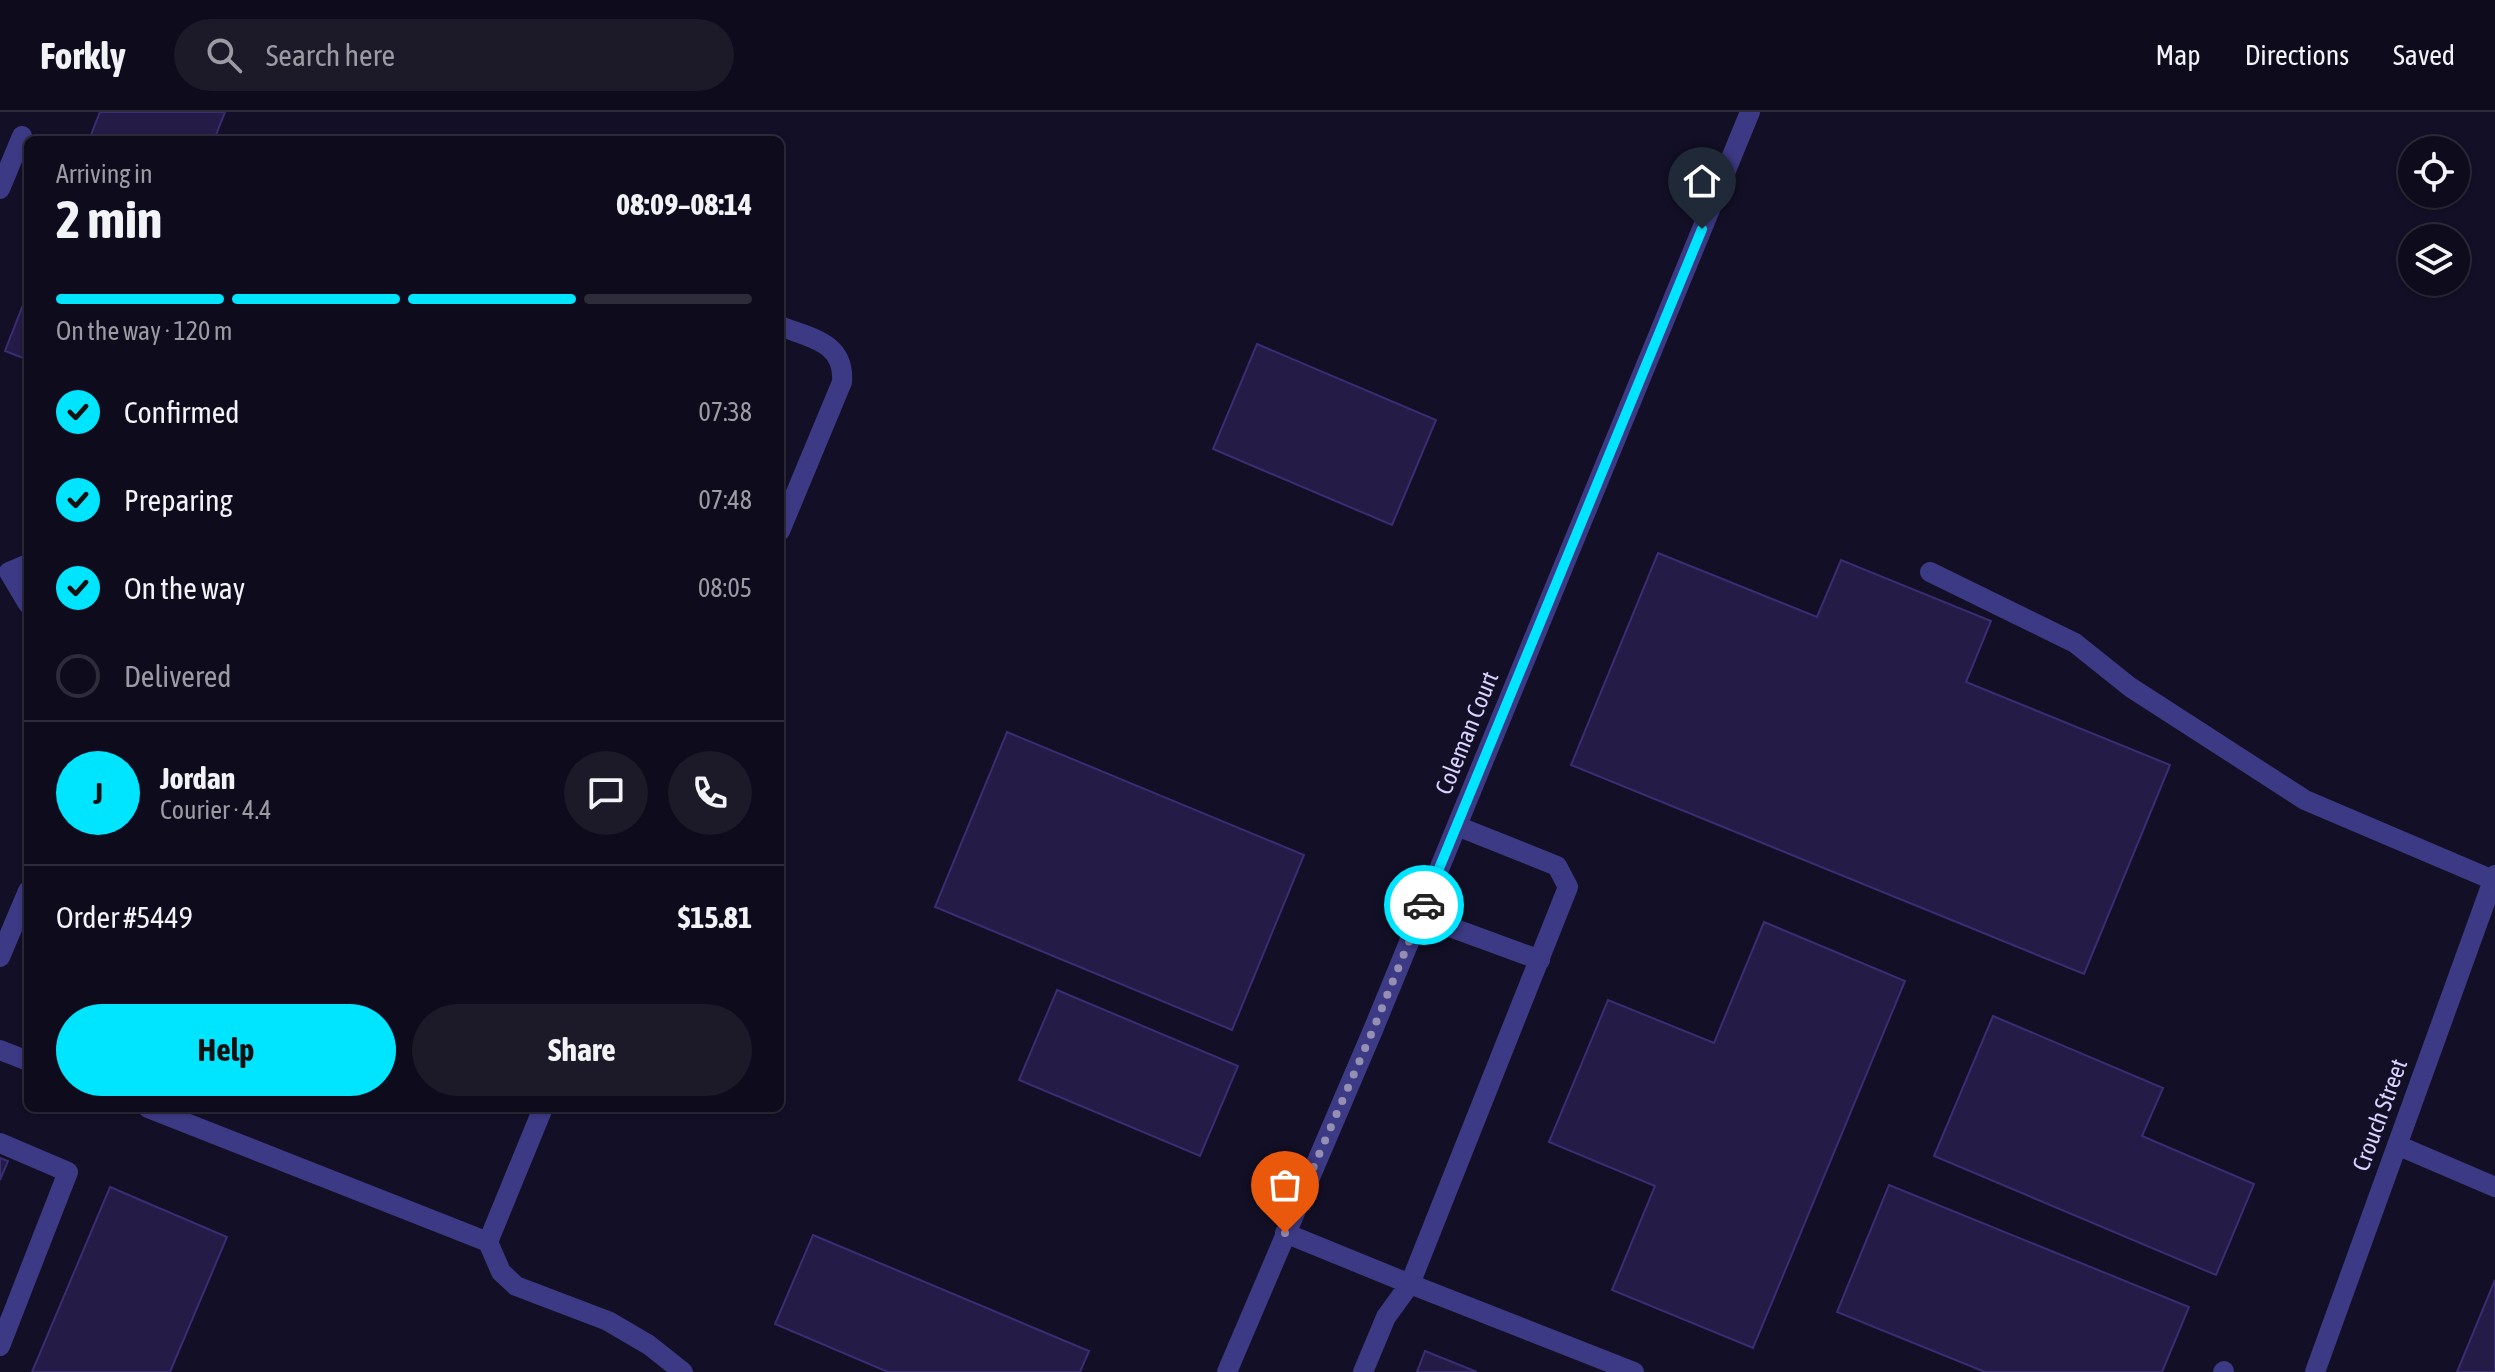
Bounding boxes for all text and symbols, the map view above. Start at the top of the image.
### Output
search box [174,19,734,91]
icon: search [202,33,246,77]
text: Forkly [40,34,126,77]
text: Search here [266,38,395,72]
text: Map [2156,39,2201,71]
text: Directions [2245,39,2349,71]
text: Saved [2393,39,2455,71]
map controls [2398,136,2470,296]
button: locate [2398,136,2470,208]
pin [1668,147,1736,229]
text: Arriving in [56,159,153,189]
icon: home [1680,159,1724,203]
text: 08:09–08:14 [616,187,752,221]
text: 2 min [56,189,162,249]
button: layers [2398,224,2470,296]
text: On the way · 120 m [56,316,233,346]
icon: check [56,390,100,434]
text: Confirmed [124,395,239,429]
text: 07:38 [698,397,752,427]
icon: check [56,478,100,522]
text: Preparing [124,483,233,517]
text: 07:48 [698,485,752,515]
icon: check [56,566,100,610]
text: On the way [124,571,245,605]
text: 08:05 [698,573,752,603]
text: Delivered [124,659,232,693]
street label: Coleman Court [1430,667,1503,798]
button: chat [564,751,648,835]
button: phone [668,751,752,835]
text: Jordan [160,761,235,795]
text: J [93,776,103,810]
text: Courier · 4.4 [160,795,271,825]
courier [1384,865,1464,945]
icon: car [1402,883,1446,927]
text: Order #5449 [56,900,193,934]
text: $15.81 [678,900,752,934]
button: Help [56,1004,396,1096]
button: Share [412,1004,752,1096]
street label: Crouch Street [2347,1055,2412,1175]
pin [1251,1151,1319,1233]
icon: bag [1263,1163,1307,1207]

